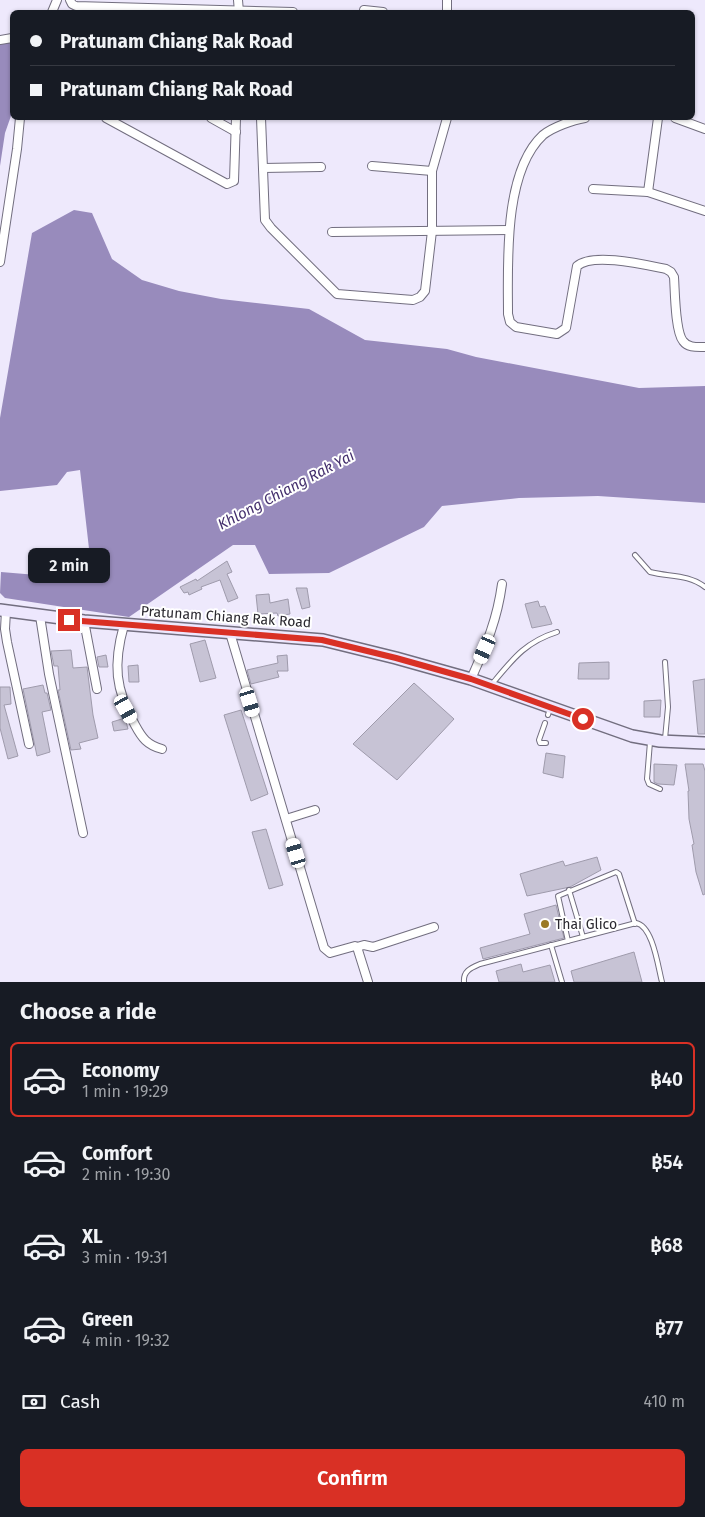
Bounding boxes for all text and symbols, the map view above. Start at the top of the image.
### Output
text: Pratunam Chiang Rak Road [60,30,293,53]
text: Pratunam Chiang Rak Road [60,78,293,101]
water label: Khlong Chiang Rak Yai [215,446,357,534]
callout: 2 min [28,548,110,582]
text: 2 min [49,556,89,575]
street label: Pratunam Chiang Rak Road [140,603,312,631]
route end [58,609,80,631]
car [472,632,497,666]
car [238,685,261,719]
car [112,692,139,726]
route start [572,708,594,730]
car [284,836,307,870]
place label: Thai Glico [555,916,617,933]
marker: Thai Glico [539,918,551,930]
text: Choose a ride [20,998,156,1025]
icon: car [22,1057,67,1102]
text: Economy [82,1059,159,1082]
text: ฿40 [650,1068,683,1091]
text: 1 min · 19:29 [82,1082,168,1101]
icon: car [22,1140,67,1185]
text: Comfort [82,1142,152,1165]
text: ฿54 [651,1151,683,1174]
text: 2 min · 19:30 [82,1165,170,1184]
icon: car [22,1223,67,1268]
text: XL [82,1225,103,1248]
text: ฿68 [650,1234,683,1257]
text: 3 min · 19:31 [82,1248,168,1267]
icon: car [22,1306,67,1351]
text: Green [82,1308,133,1331]
text: ฿77 [655,1317,683,1340]
text: 4 min · 19:32 [82,1331,170,1350]
icon: cash [20,1388,48,1416]
text: Cash [60,1390,101,1413]
text: 410 m [644,1392,685,1411]
button: Confirm [20,1449,685,1507]

